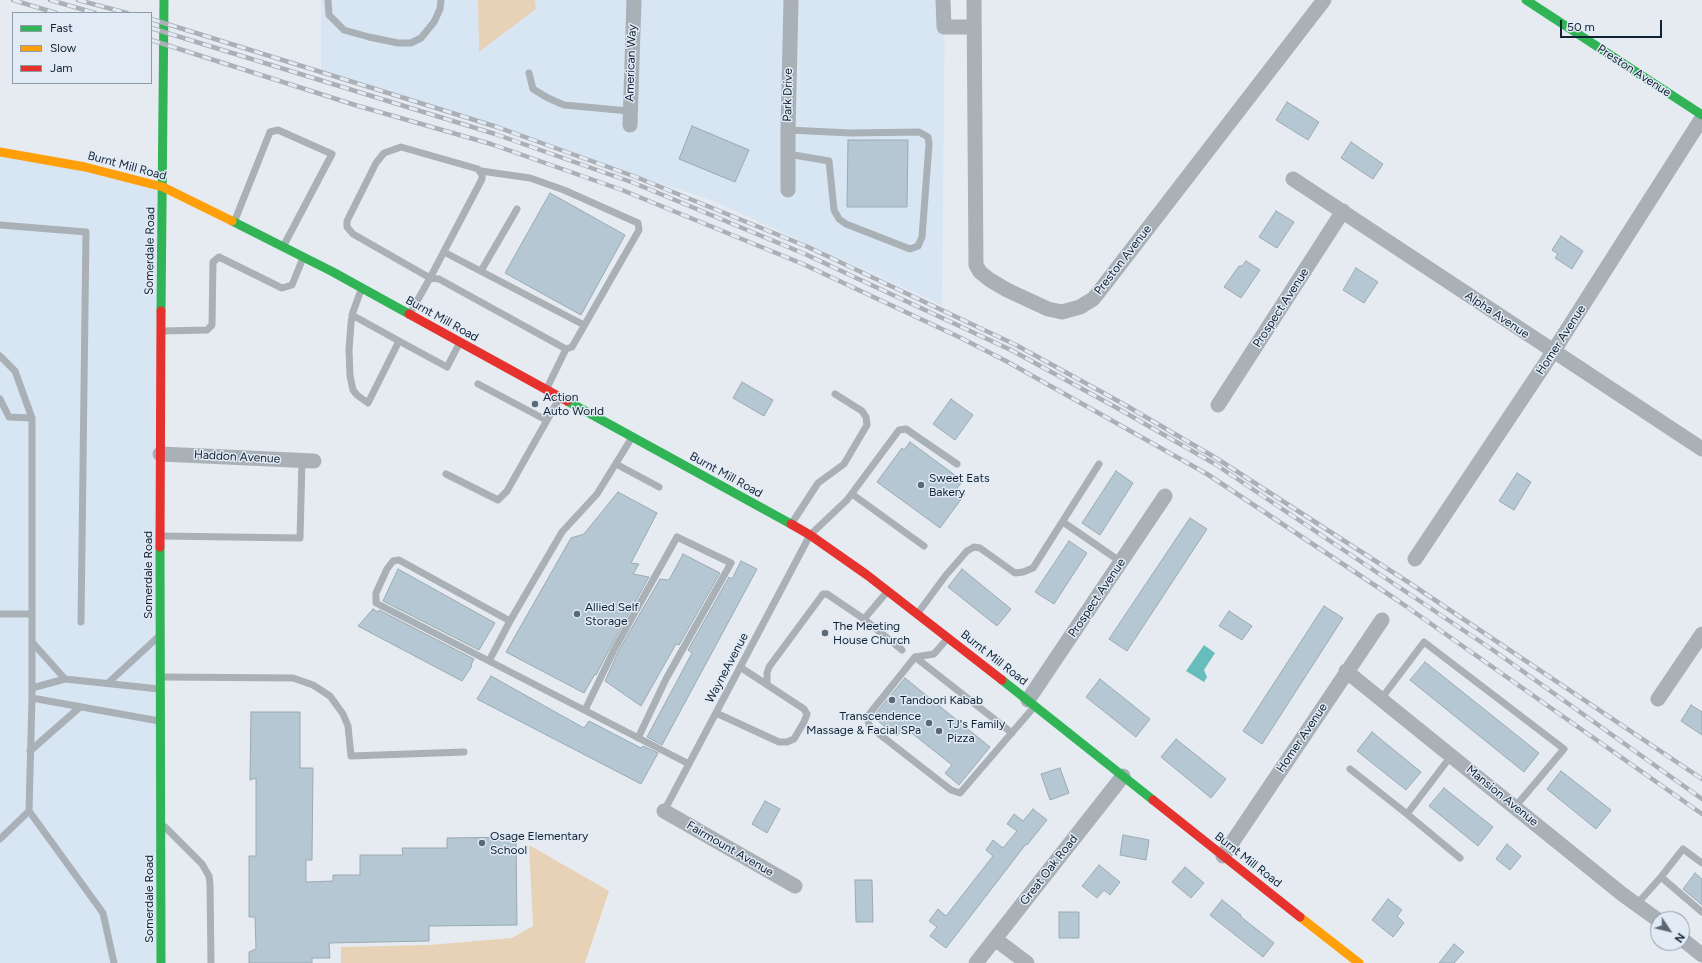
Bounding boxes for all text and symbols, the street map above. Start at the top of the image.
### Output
legend [12,12,152,84]
scale bar [1562,12,1664,38]
text: 50 m [1567,20,1595,34]
text: Fast [50,21,73,35]
street label: American Way [622,24,640,102]
text: Slow [50,41,76,55]
street label: Preston Avenue [1595,42,1673,100]
text: Jam [50,61,73,75]
street label: Park Drive [780,68,796,122]
street label: Burnt Mill Road [86,149,168,183]
street label: Somerdale Road [142,207,158,295]
street label: Preston Avenue [1091,222,1155,298]
street label: Prospect Avenue [1250,266,1312,350]
street label: Alpha Avenue [1462,288,1532,342]
street label: Burnt Mill Road [403,293,481,345]
street label: Homer Avenue [1533,302,1589,378]
place label: Action Auto World [543,390,604,418]
marker: Action Auto World [530,399,540,409]
street label: Haddon Avenue [193,448,281,466]
street label: Burnt Mill Road [687,449,765,501]
place label: Sweet Eats Bakery [929,471,990,499]
marker: Sweet Eats Bakery [916,480,926,490]
street label: Somerdale Road [141,531,155,619]
street label: Prospect Avenue [1065,556,1129,640]
place label: Allied Self Storage [585,600,639,628]
marker: Allied Self Storage [572,609,582,619]
place label: The Meeting House Church [833,619,910,647]
street label: Burnt Mill Road [958,627,1030,689]
marker: The Meeting House Church [820,628,830,638]
street label: WayneAvenue [703,631,751,705]
place label: Tandoori Kabab [900,693,983,707]
marker: Tandoori Kabab [887,695,897,705]
street label: Homer Avenue [1274,701,1330,775]
place label: Transcendence Massage & Facial SPa [806,709,921,737]
place label: TJ's Family Pizza [947,717,1005,745]
marker: Transcendence Massage & Facial SPa [924,718,934,728]
marker: TJ's Family Pizza [934,726,944,736]
street label: Mansion Avenue [1463,763,1541,829]
street label: Fairmount Avenue [684,818,776,880]
place label: Osage Elementary School [490,829,588,857]
street label: Burnt Mill Road [1212,829,1284,891]
street label: Great Oak Road [1017,832,1081,908]
marker: Osage Elementary School [477,838,487,848]
street label: Somerdale Road [142,855,156,943]
north arrow [1650,911,1690,951]
text: N [1672,930,1687,945]

